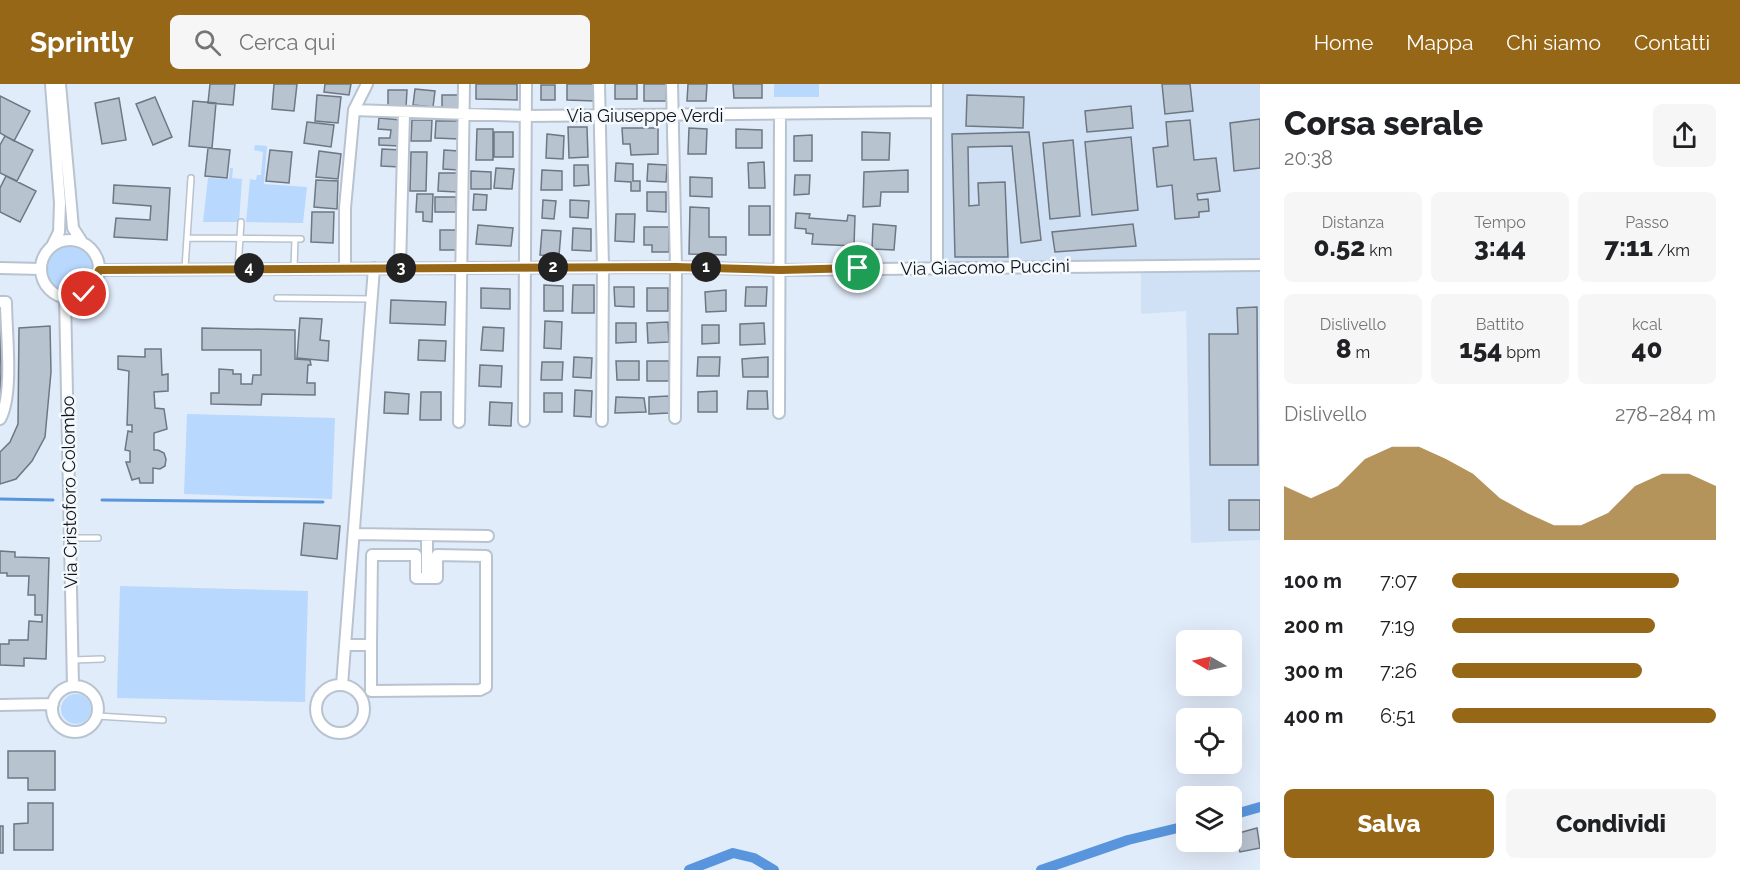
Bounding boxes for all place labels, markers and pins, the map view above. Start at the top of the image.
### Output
pin [832,242,883,293]
pin: 2 [538,252,568,282]
pin: 1 [691,252,721,282]
pin: 4 [234,253,264,283]
pin: 3 [386,253,416,283]
pin [58,268,109,319]

